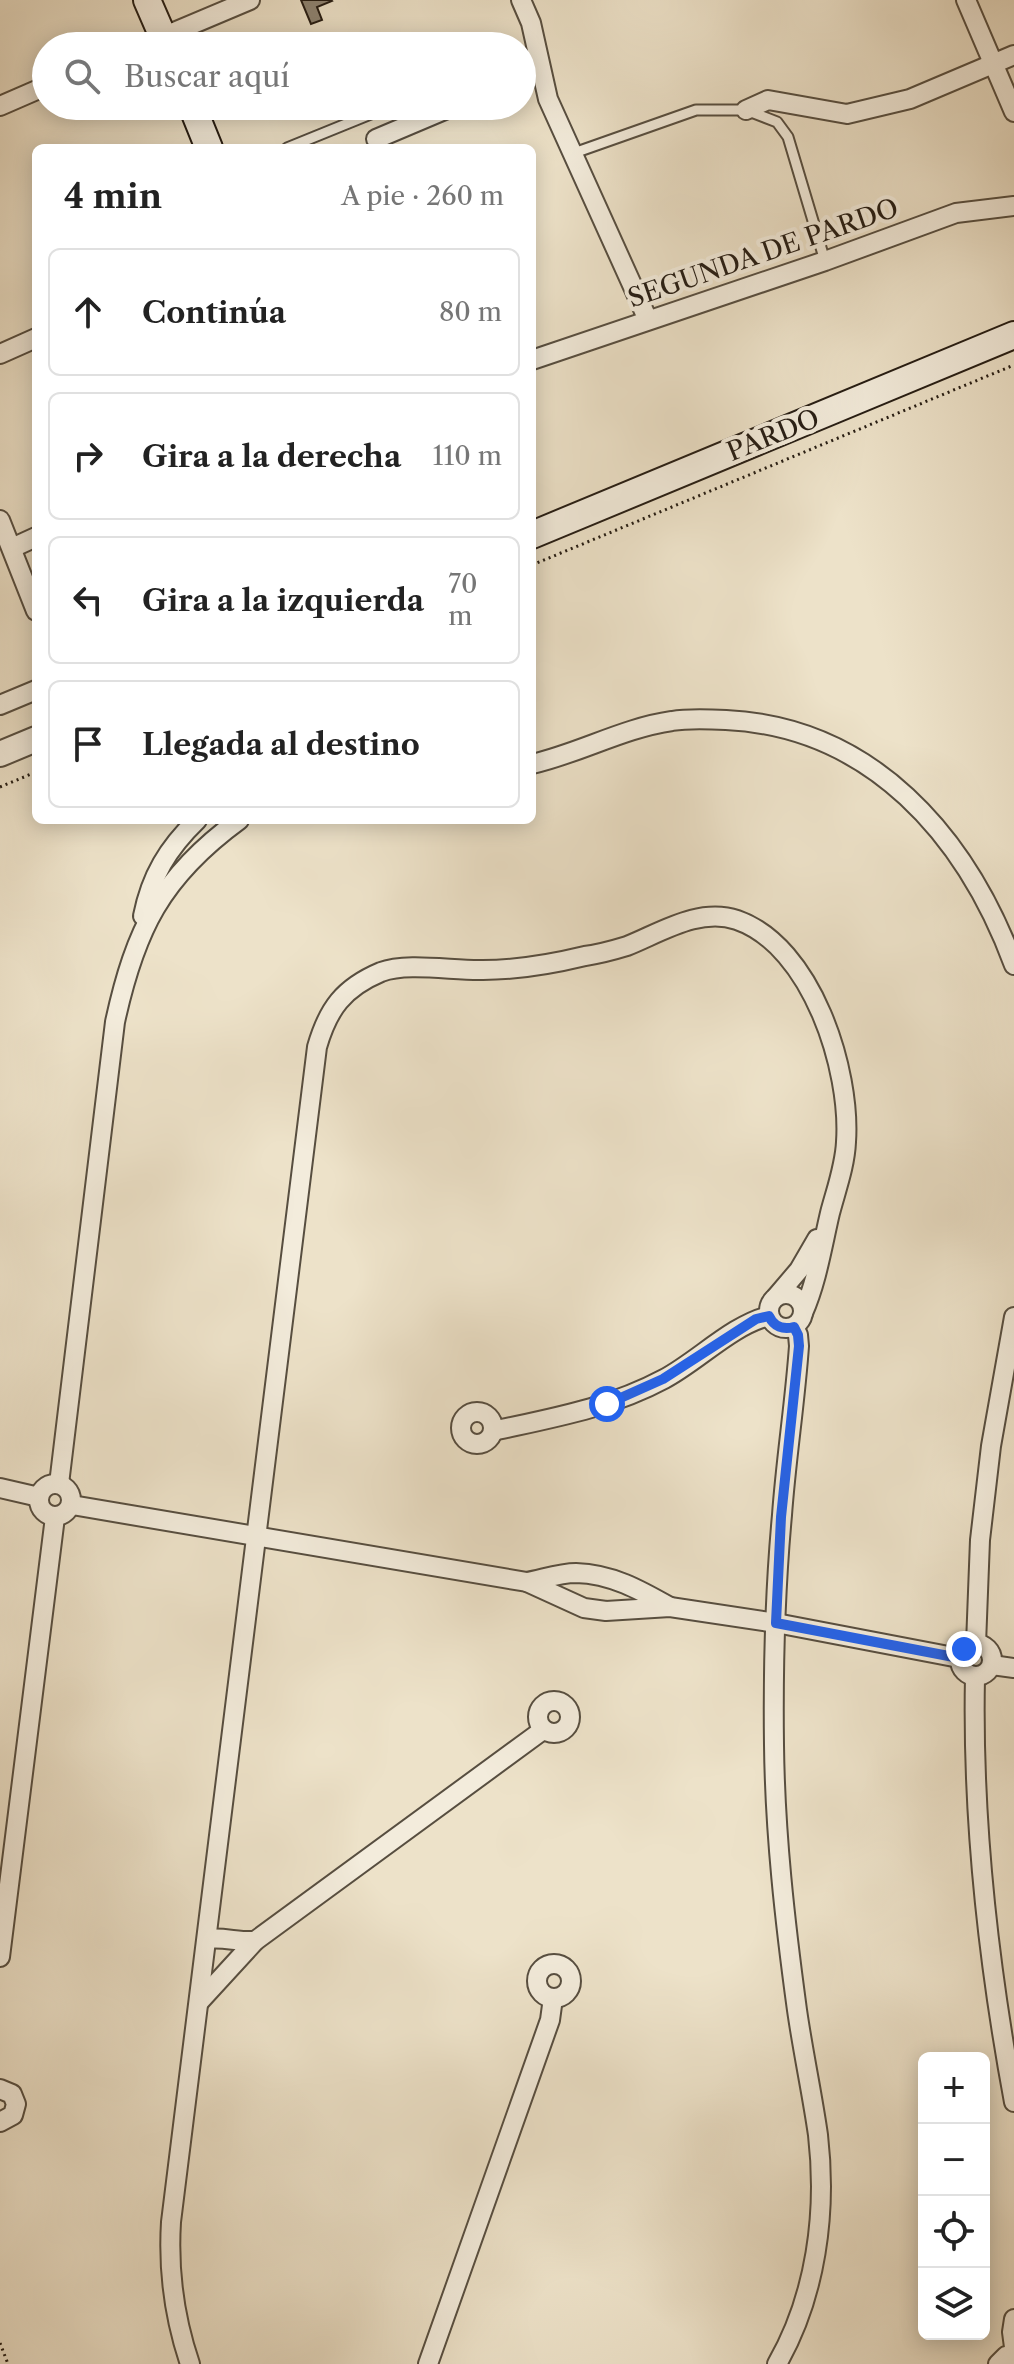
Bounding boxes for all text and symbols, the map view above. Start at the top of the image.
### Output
search box [32,32,536,120]
icon: search [60,54,104,98]
text: Buscar aquí [124,58,290,95]
text: 4 min [64,175,162,217]
text: A pie · 260 m [341,180,504,212]
street label: SEGUNDA DE PARDO [624,192,902,314]
icon: ahead [66,290,110,334]
text: Continúa [142,294,286,331]
text: 80 m [439,296,502,328]
street label: PARDO [722,402,824,468]
icon: right [66,434,110,478]
text: Gira a la derecha [142,438,401,475]
text: 110 m [433,440,502,472]
text: 70 m [448,568,477,632]
icon: left [66,578,110,622]
text: Gira a la izquierda [142,582,424,619]
icon: arrive [66,722,110,766]
text: Llegada al destino [142,726,420,763]
route start [589,1386,625,1422]
route end [946,1631,982,1667]
map controls [918,2052,990,2340]
button: + [918,2052,990,2124]
button: − [918,2124,990,2196]
button: locate [918,2196,990,2268]
button: layers [918,2268,990,2340]

